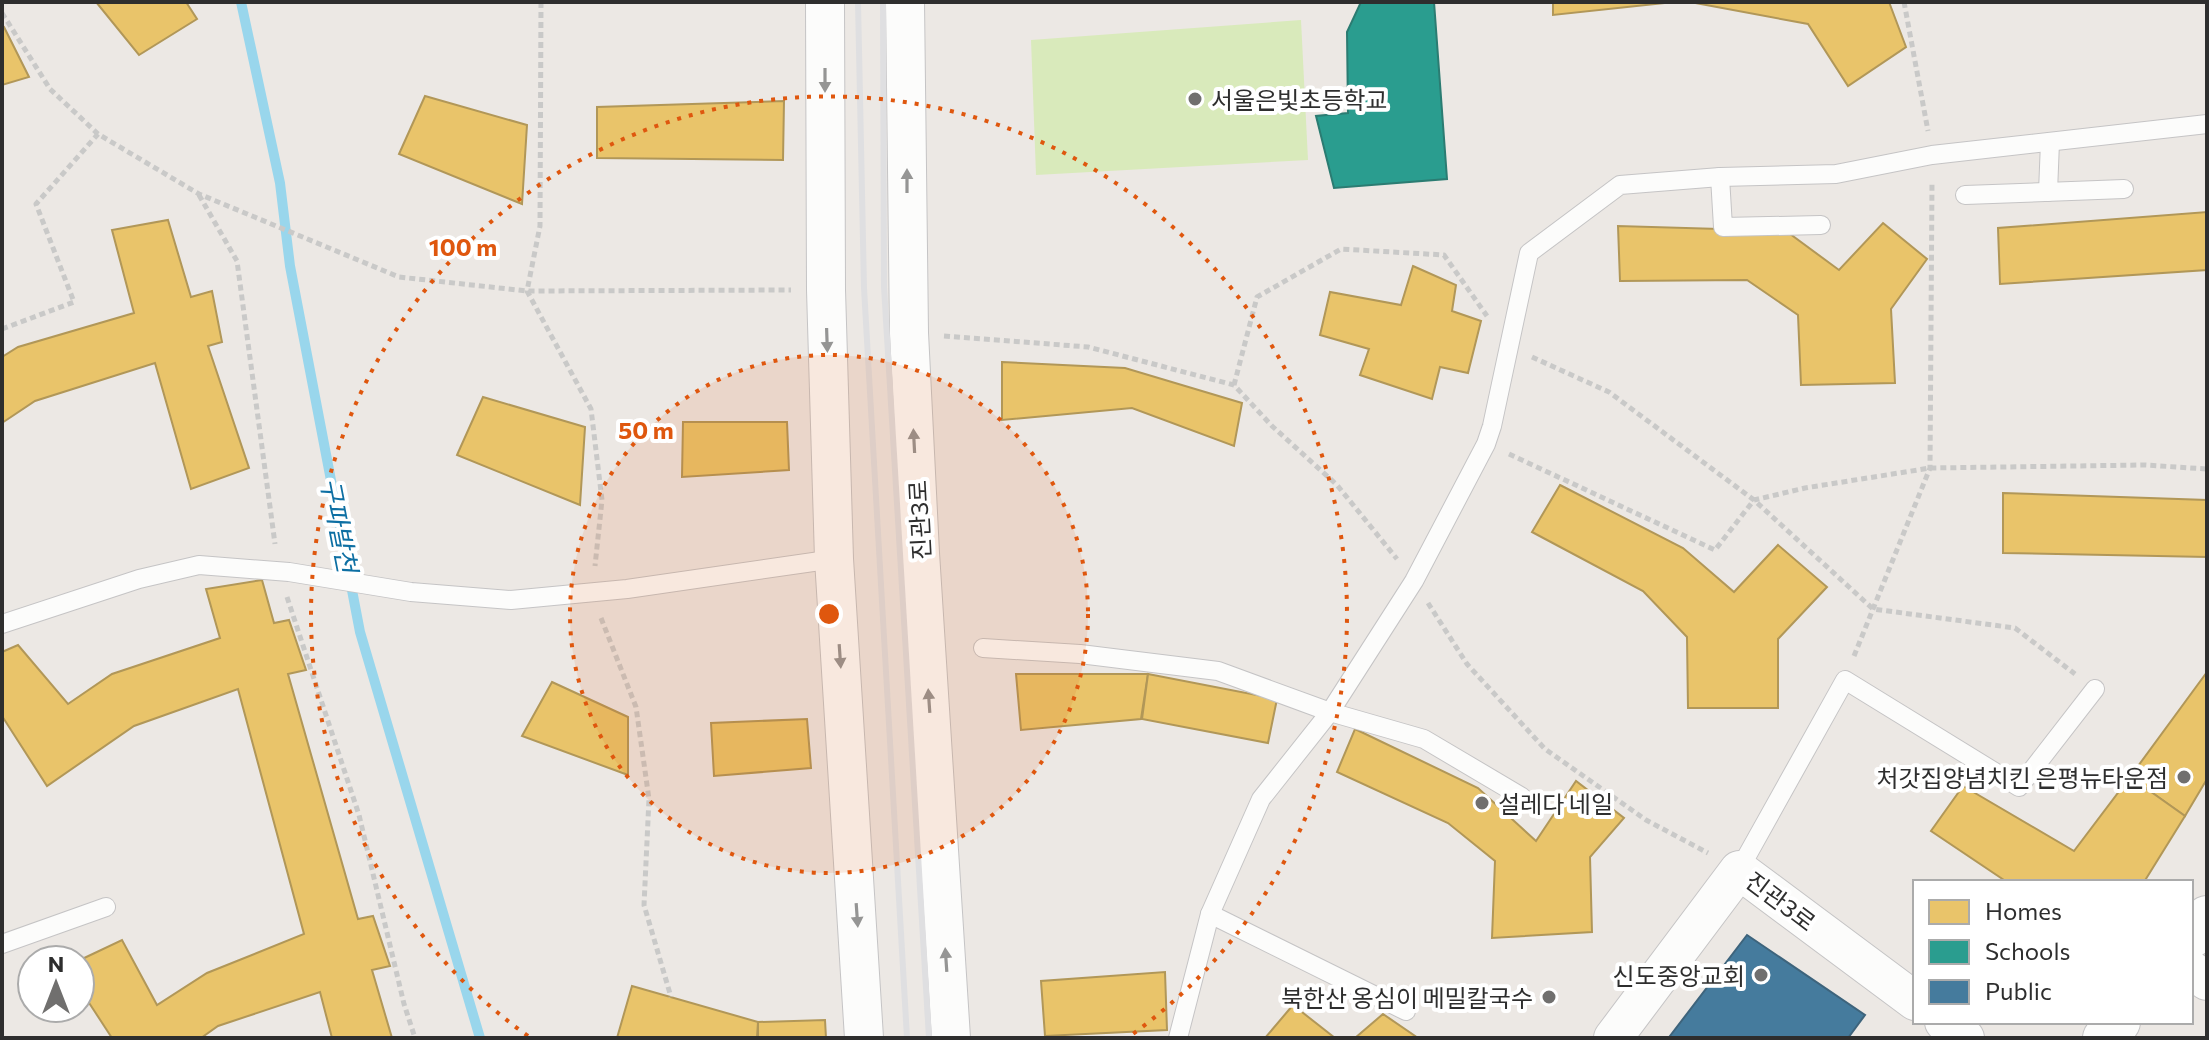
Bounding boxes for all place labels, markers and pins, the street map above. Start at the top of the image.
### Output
place label: 서울은빛초등학교 [1211,85,1388,114]
marker: 서울은빛초등학교 [1186,90,1204,108]
centre of rings [815,600,843,628]
place label: 처갓집양념치킨 은평뉴타운점 [1876,763,2168,792]
marker: 처갓집양념치킨 은평뉴타운점 [2175,768,2193,786]
place label: 설레다 네일 [1498,789,1613,818]
marker: 설레다 네일 [1473,794,1491,812]
place label: 신도중앙교회 [1613,961,1745,990]
marker: 신도중앙교회 [1752,966,1770,984]
place label: 북한산 옹심이 메밀칼국수 [1281,983,1533,1012]
marker: 북한산 옹심이 메밀칼국수 [1540,988,1558,1006]

